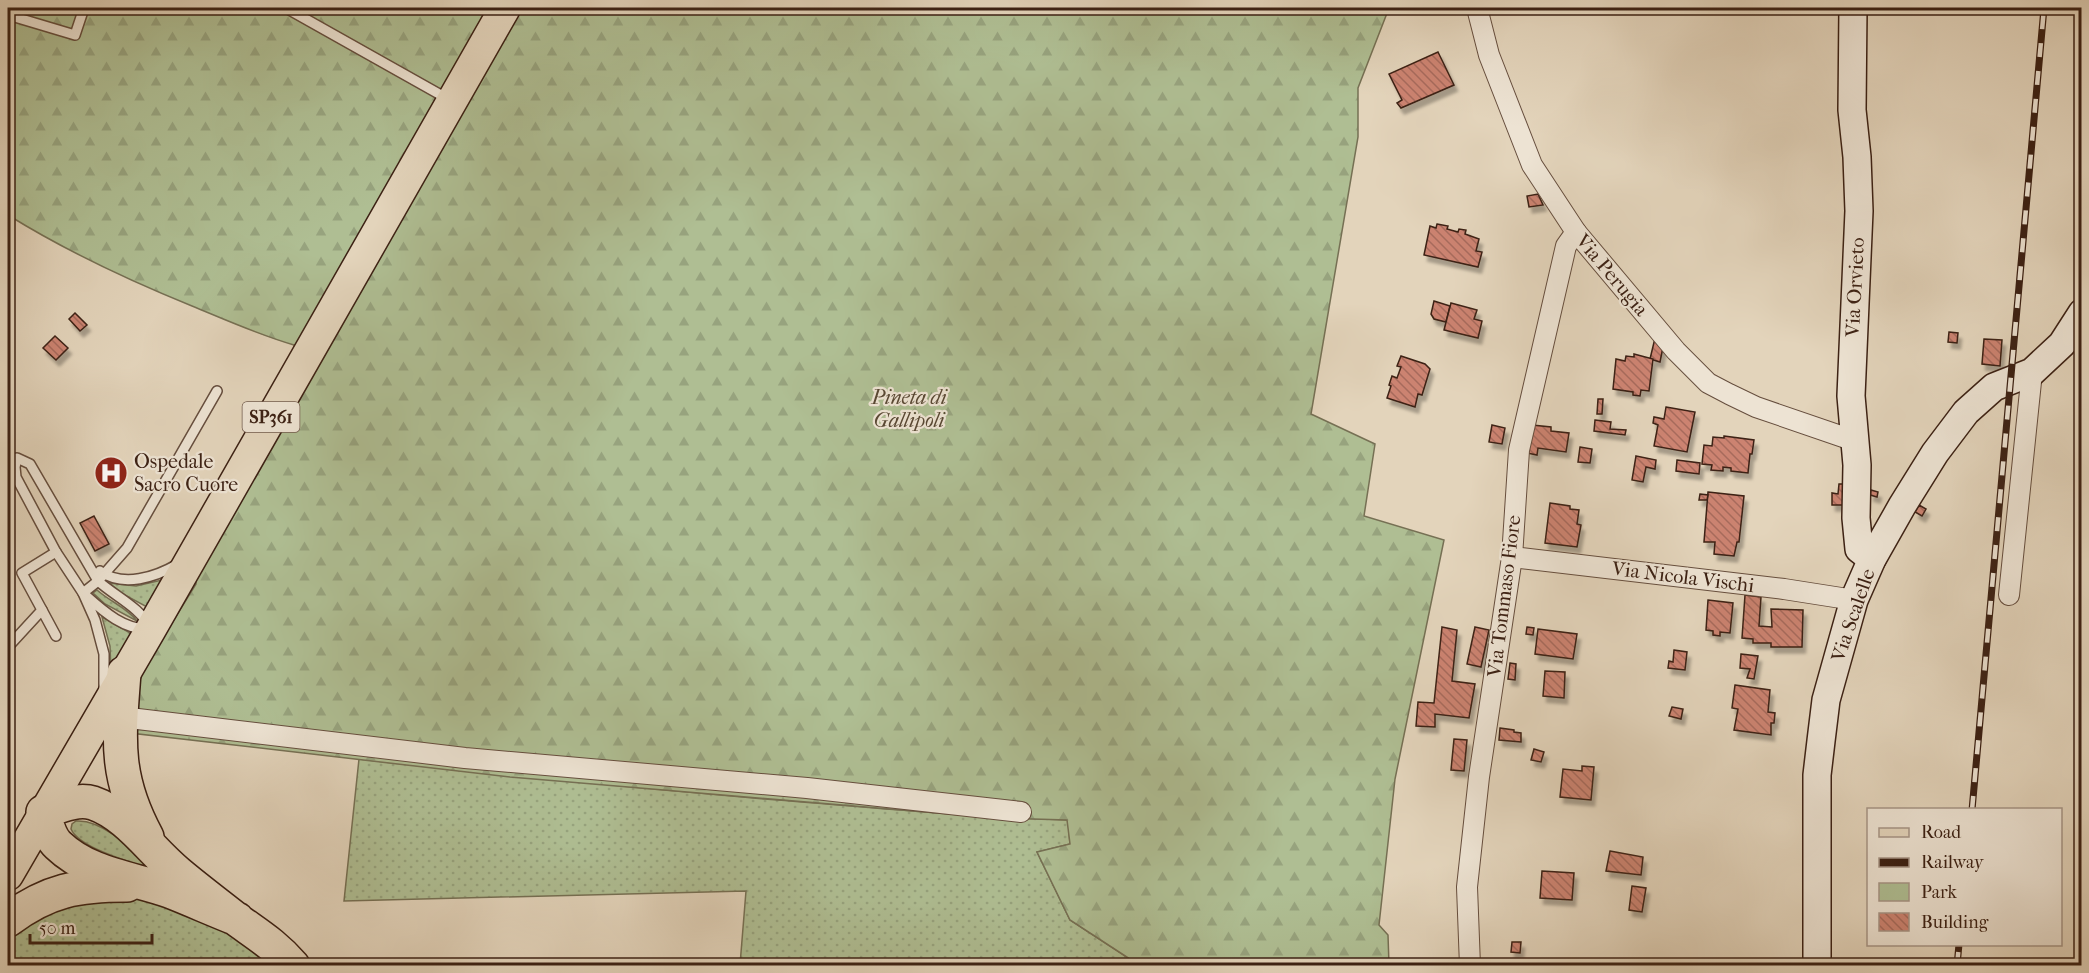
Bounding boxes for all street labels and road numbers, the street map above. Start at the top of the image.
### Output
street label: Via Perugia [1570,229,1653,321]
street label: Via Orvieto [1841,237,1869,338]
road number: SP361 [242,402,300,432]
street label: Via Tommaso Fiore [1483,514,1525,679]
street label: Via Nicola Vischi [1610,557,1756,597]
street label: Via Scalelle [1826,565,1880,665]

